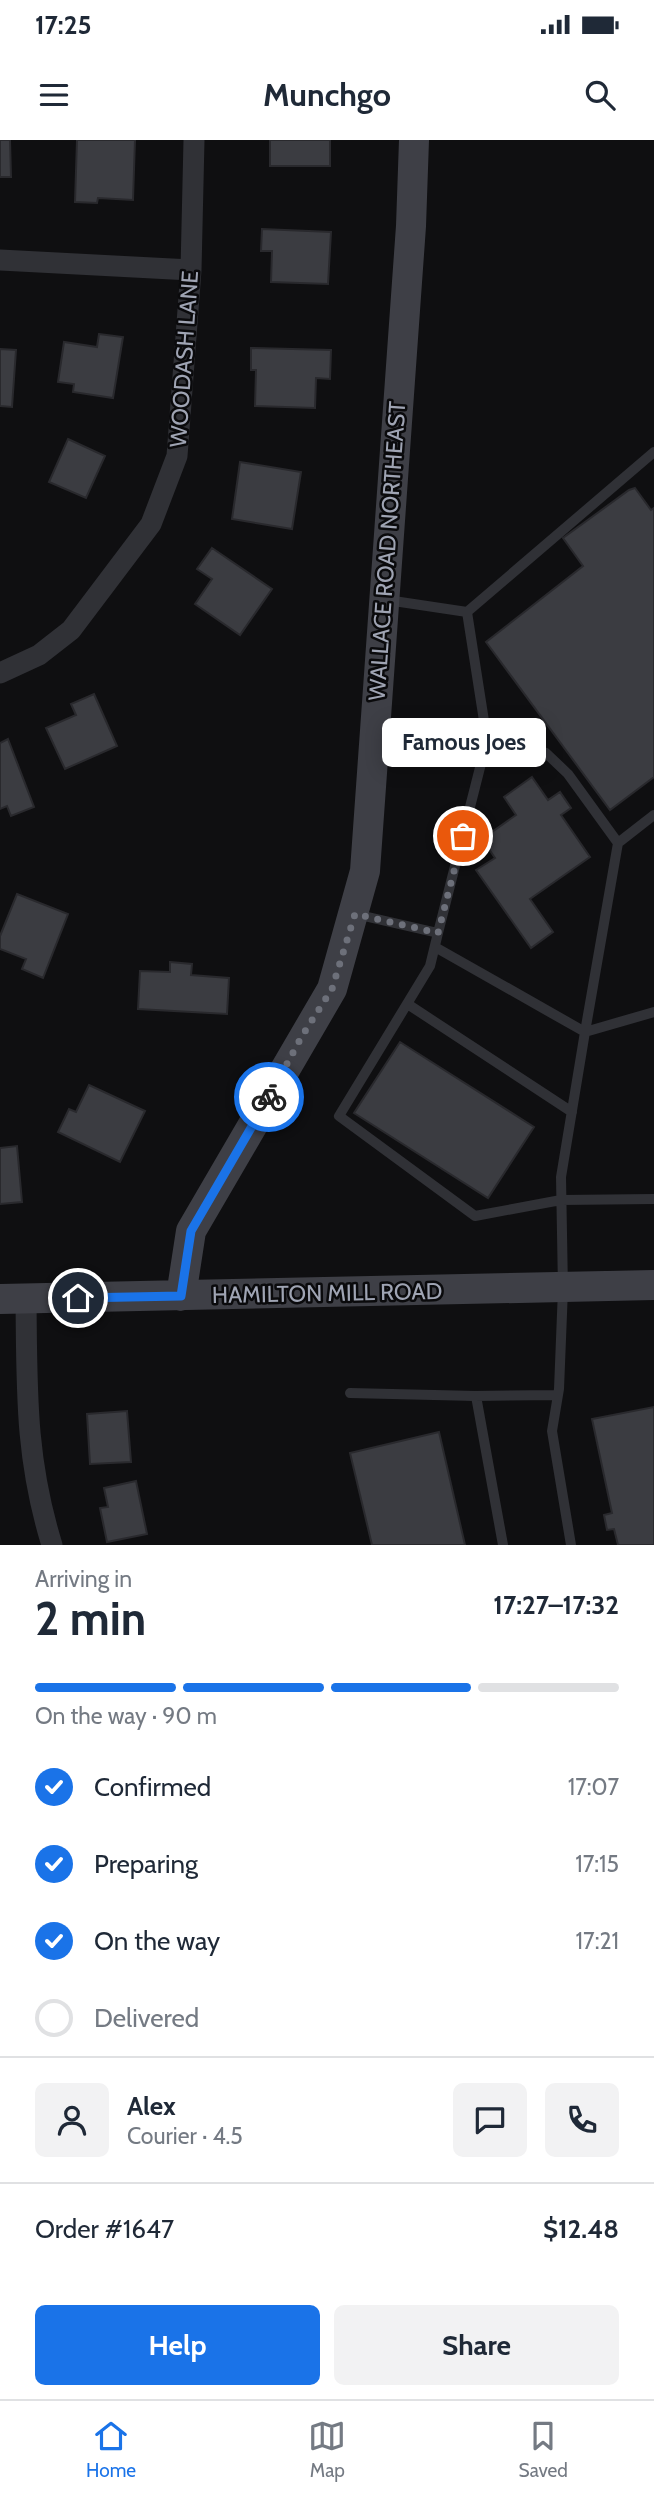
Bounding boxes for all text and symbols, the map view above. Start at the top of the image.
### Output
text: 17:25 [35,9,91,41]
text: Munchgo [263,75,391,114]
icon: menu [35,76,73,114]
icon: search [581,76,619,114]
street label: WOODASH LANE [164,270,204,448]
street label: WALLACE ROAD NORTHEAST [363,400,411,702]
callout: Famous Joes [381,717,545,766]
text: Famous Joes [402,728,526,756]
pin [433,806,493,866]
icon: bag [444,817,482,855]
courier [234,1062,304,1132]
icon: bike [250,1078,288,1116]
pin [48,1268,108,1328]
street label: HAMILTON MILL ROAD [212,1277,442,1309]
icon: home [59,1279,97,1317]
text: Arriving in [35,1565,132,1593]
text: 17:27–17:32 [493,1589,619,1621]
text: 2 min [35,1591,146,1647]
text: On the way · 90 m [35,1702,217,1730]
icon: check [35,1768,73,1806]
text: Confirmed [94,1771,211,1803]
text: 17:07 [568,1773,619,1801]
icon: check [35,1845,73,1883]
text: Preparing [94,1848,198,1880]
text: 17:15 [575,1850,619,1878]
icon: check [35,1922,73,1960]
text: On the way [94,1925,220,1957]
text: 17:21 [576,1927,619,1955]
text: Delivered [94,2002,199,2034]
button: person [35,2083,109,2157]
button: chat [453,2083,527,2157]
button: phone [545,2083,619,2157]
text: Alex [127,2090,176,2122]
text: Courier · 4.5 [127,2122,243,2150]
text: Order #1647 [35,2213,174,2245]
text: $12.48 [543,2213,619,2245]
button: Help [35,2305,320,2385]
button: Share [334,2305,619,2385]
tab: Home [86,2417,136,2482]
tab: Map [308,2417,346,2482]
tab: Saved [519,2417,568,2482]

